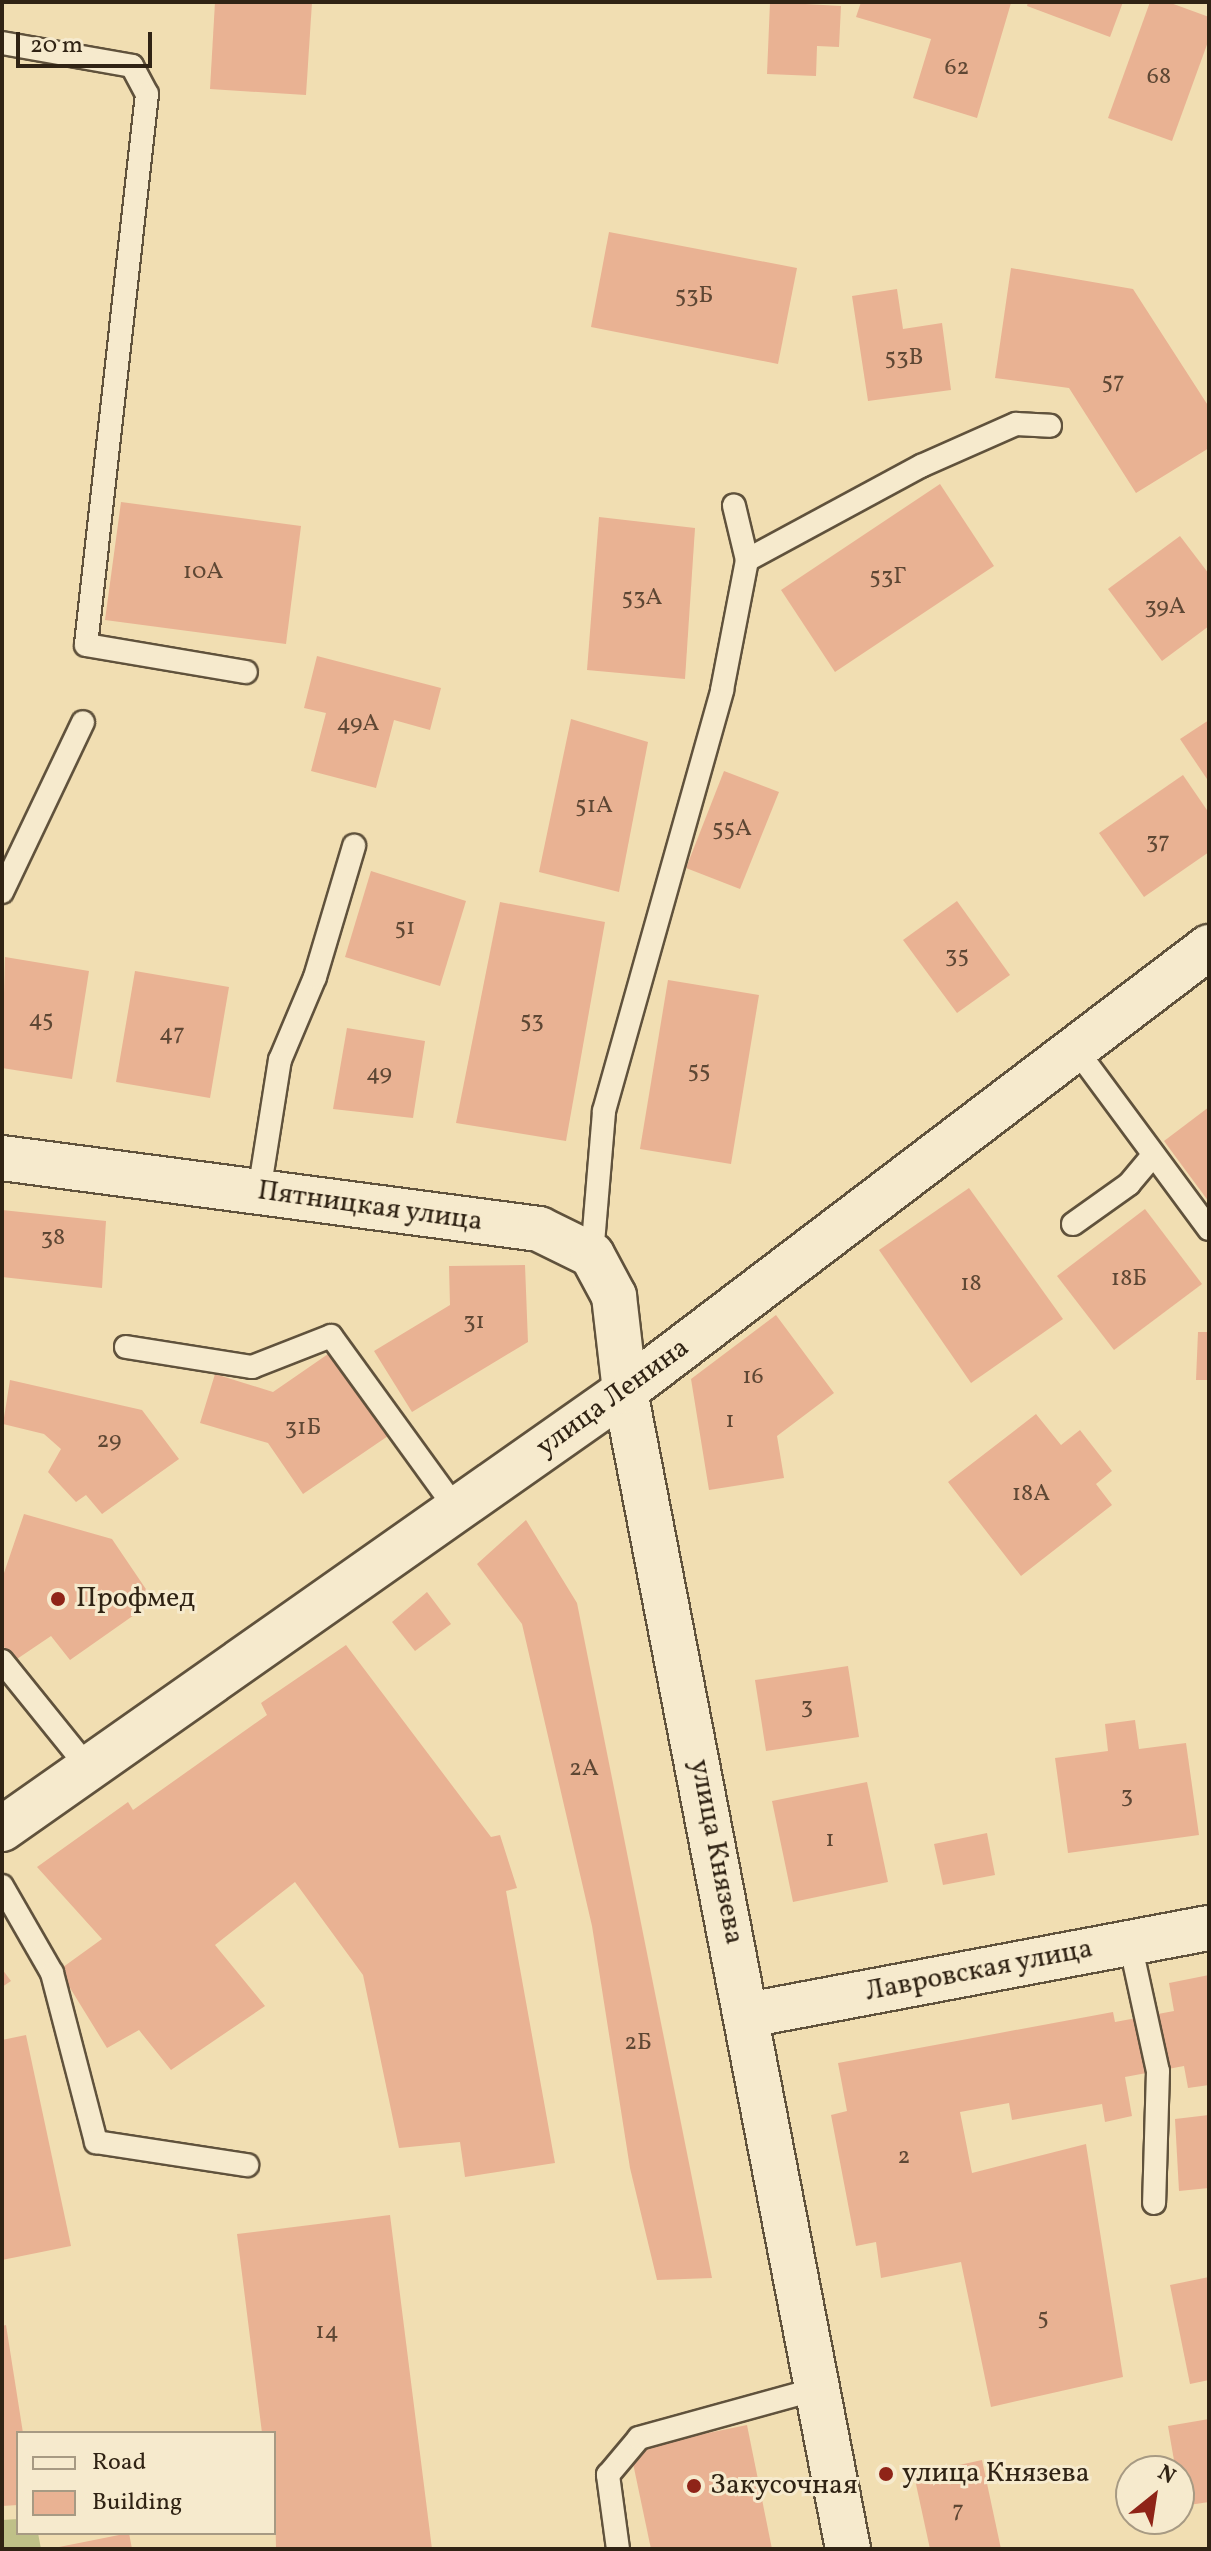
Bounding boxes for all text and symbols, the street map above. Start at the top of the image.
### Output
scale bar [20,16,156,66]
text: 20 m [30,29,83,63]
house number: 62 [944,55,970,83]
house number: 68 [1147,64,1171,92]
house number: 53Б [675,283,713,311]
house number: 53В [885,345,923,373]
house number: 57 [1101,369,1125,397]
house number: 10А [183,559,223,587]
house number: 53Г [869,564,907,592]
house number: 53А [622,585,662,613]
house number: 39А [1144,594,1186,622]
house number: 49А [337,711,379,739]
house number: 51А [575,793,613,821]
house number: 55А [712,816,752,844]
house number: 37 [1146,829,1170,857]
house number: 51 [395,915,415,943]
house number: 35 [945,943,969,971]
house number: 45 [28,1007,54,1035]
house number: 53 [520,1008,544,1036]
house number: 47 [159,1021,185,1049]
house number: 55 [687,1058,711,1086]
house number: 49 [366,1061,392,1089]
street label: Пятницкая улица [255,1175,485,1239]
house number: 38 [41,1225,65,1253]
house number: 18Б [1111,1266,1147,1294]
house number: 18 [960,1271,982,1299]
house number: 31 [463,1309,485,1337]
street label: улица Ленина [530,1331,696,1465]
house number: 16 [742,1364,764,1392]
house number: 1 [725,1408,735,1436]
house number: 31Б [285,1415,321,1443]
house number: 29 [96,1428,122,1456]
house number: 18А [1012,1481,1050,1509]
place label: Профмед [76,1582,195,1616]
marker: Профмед [47,1588,69,1610]
house number: 3 [801,1694,813,1722]
house number: 2А [569,1756,599,1784]
street label: улица Князева [682,1757,750,1947]
house number: 3 [1121,1783,1133,1811]
house number: 1 [825,1827,835,1855]
street label: Лавровская улица [862,1932,1096,2010]
house number: 2Б [624,2030,652,2058]
house number: 2 [898,2144,910,2172]
house number: 5 [1037,2305,1049,2333]
house number: 14 [315,2319,339,2347]
legend [16,2431,276,2535]
text: Road [92,2446,146,2480]
north arrow [1115,2455,1195,2535]
place label: улица Князева [902,2457,1090,2491]
text: N [1152,2458,1181,2493]
marker: улица Князева [877,2465,895,2483]
place label: Закусочная [710,2469,858,2503]
marker: Закусочная [685,2477,703,2495]
text: Building [92,2486,182,2520]
house number: 7 [952,2498,964,2526]

